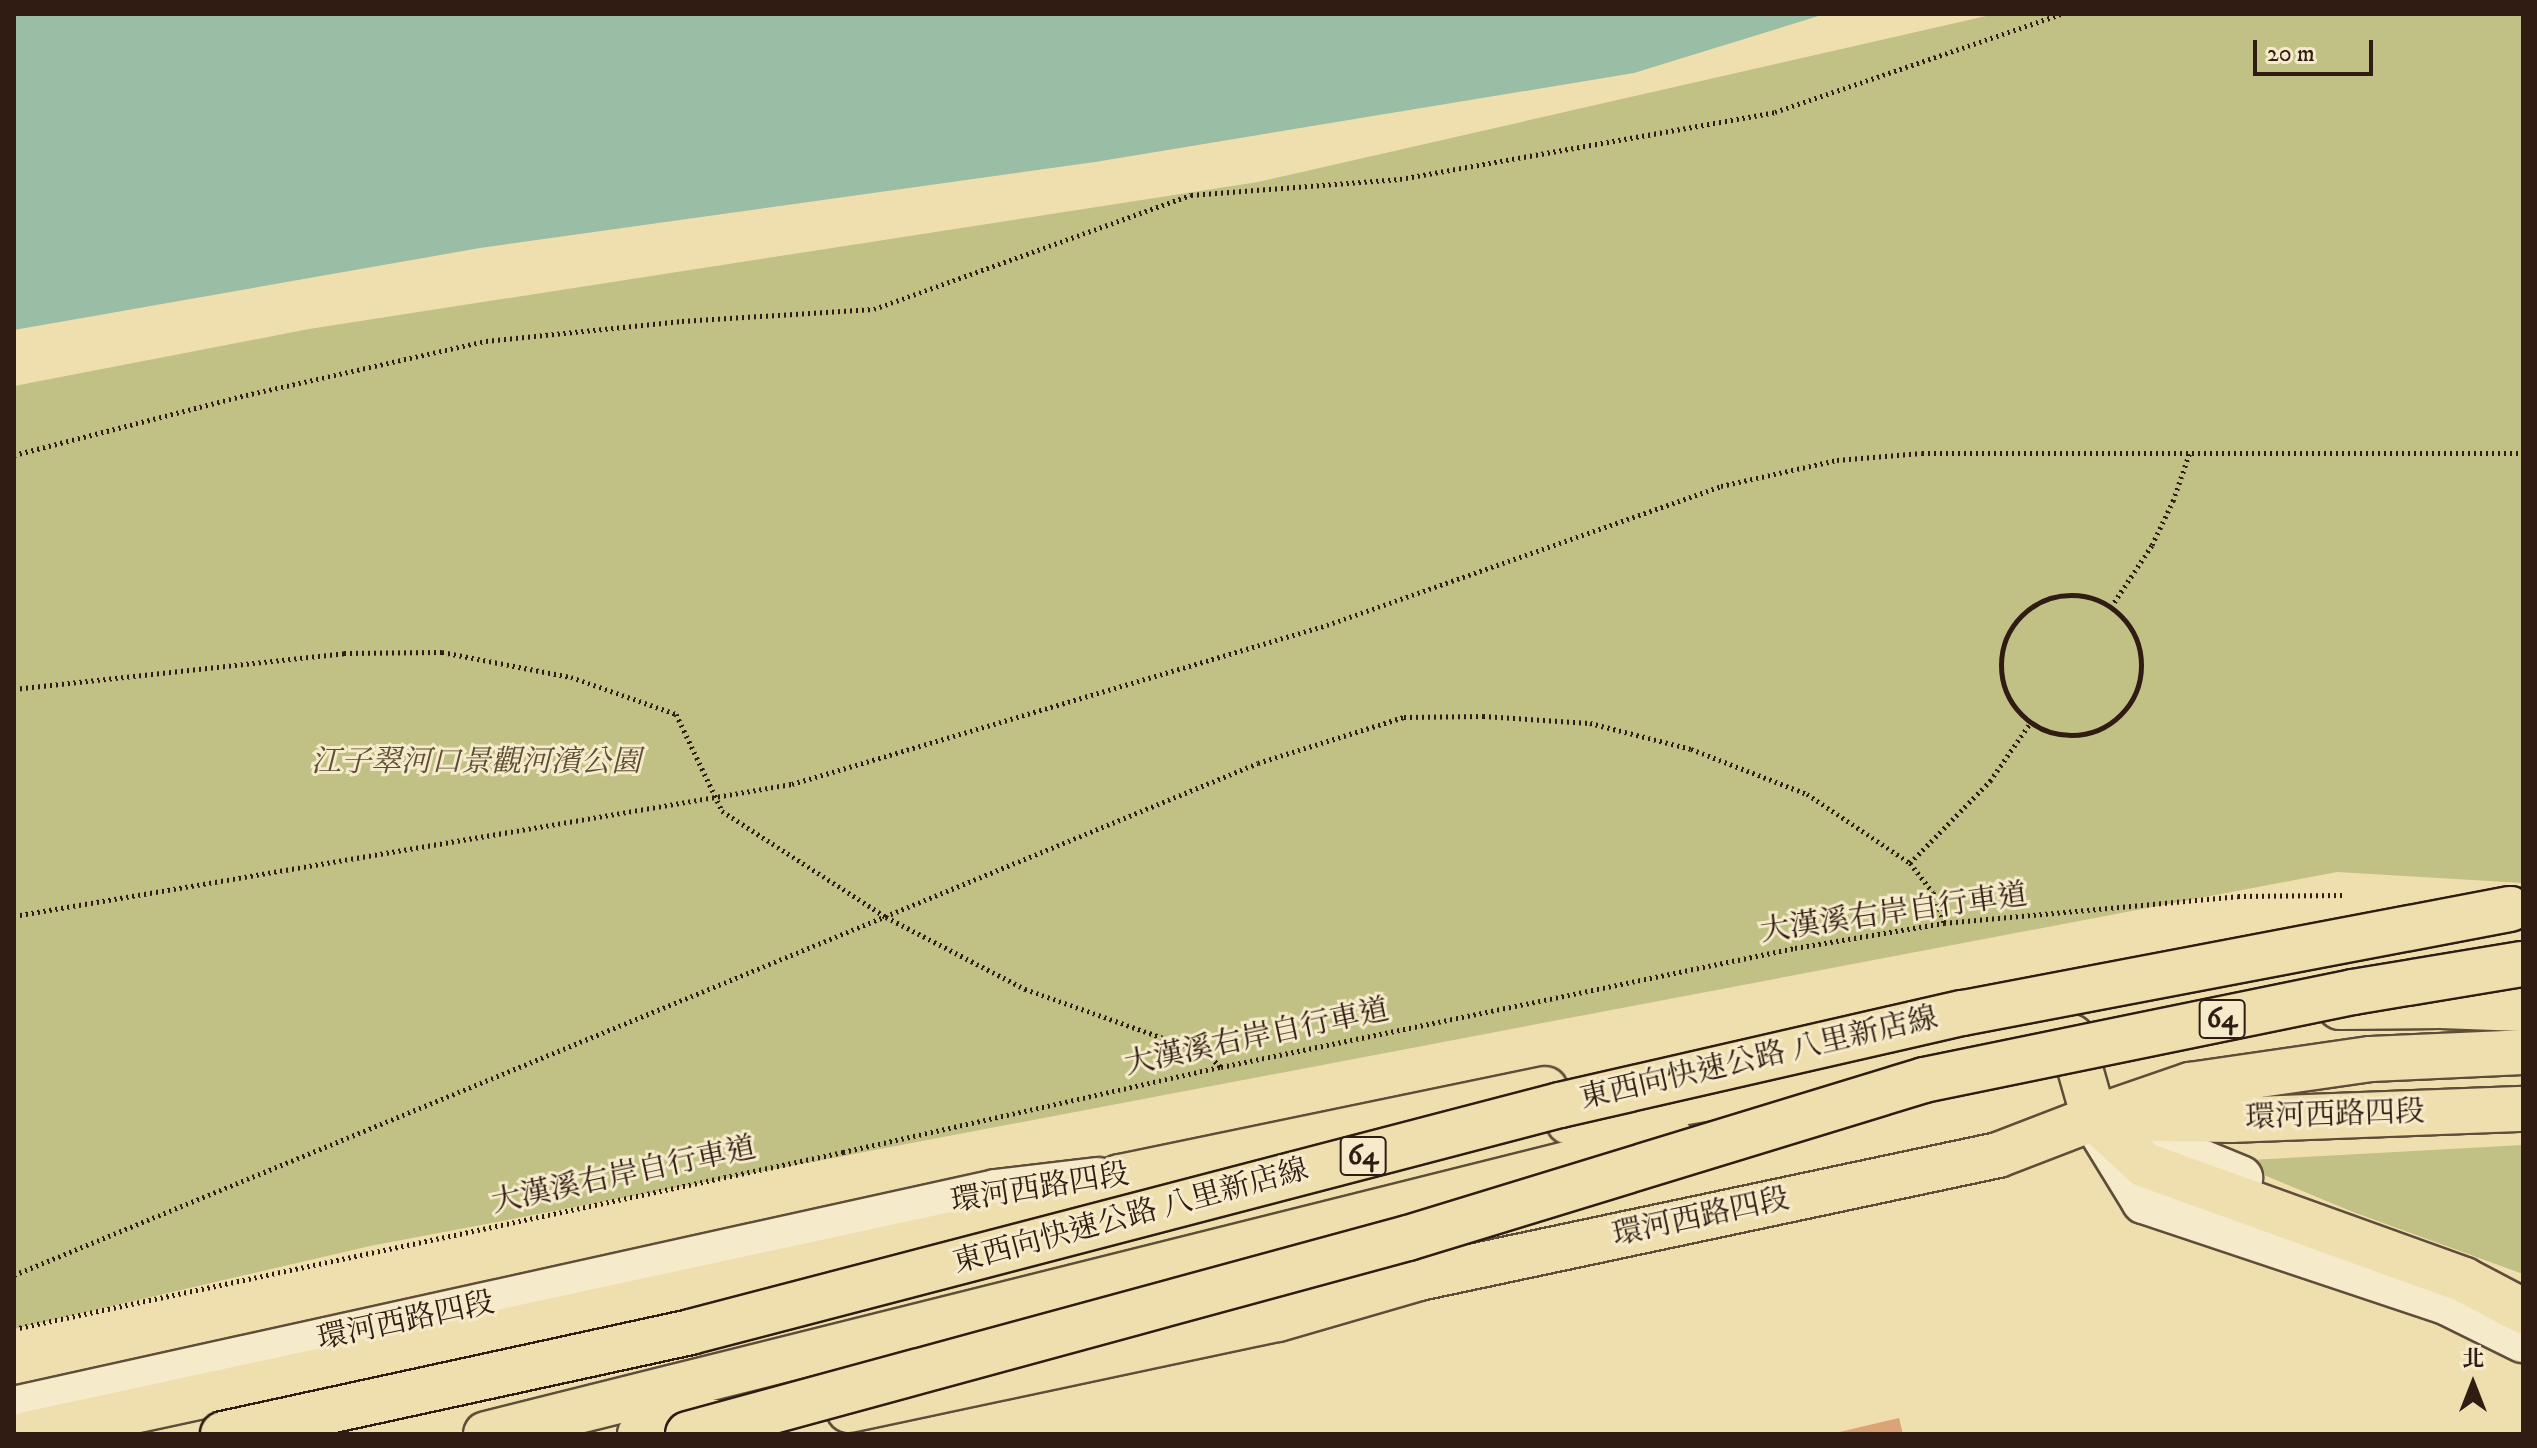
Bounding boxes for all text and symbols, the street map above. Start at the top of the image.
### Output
scale bar [2257,24,2377,74]
text: 20 m [2267,39,2315,69]
park label: 江子翠河口景觀河濱公園 [311,745,641,781]
street label: 大漢溪右岸自行車道 [1758,877,2030,951]
street label: 大漢溪右岸自行車道 [1121,992,1393,1084]
road number: 64 [2198,995,2246,1043]
street label: 東西向快速公路 八里新店線 [1576,1000,1942,1118]
street label: 環河西路四段 [2244,1095,2426,1137]
street label: 大漢溪右岸自行車道 [488,1130,760,1222]
road number: 64 [1339,1132,1387,1180]
street label: 東西向快速公路 八里新店線 [949,1152,1313,1282]
street label: 環河西路四段 [948,1157,1132,1221]
street label: 環河西路四段 [1609,1182,1793,1254]
street label: 環河西路四段 [314,1286,498,1358]
north arrow [2433,1344,2513,1424]
text: 北 [2462,1346,2484,1373]

